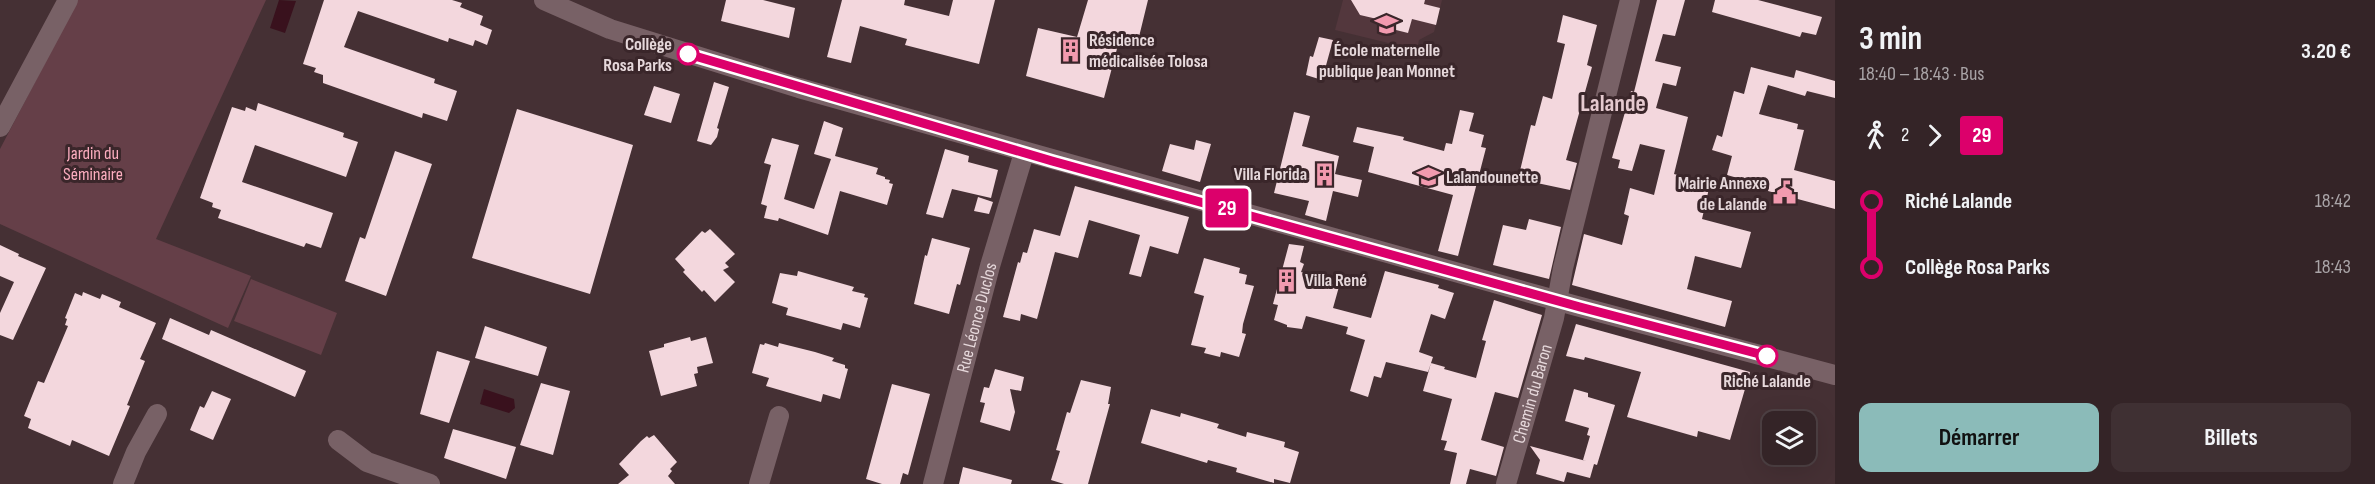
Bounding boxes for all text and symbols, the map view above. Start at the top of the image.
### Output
school or university icon: École maternelle publique Jean Monnet [1374,11,1400,37]
text: 3 min [1859,19,1922,59]
place label: Résidence médicalisée Tolosa [1089,30,1208,72]
place label: Collège Rosa Parks [603,34,672,76]
building icon: Résidence médicalisée Tolosa [1058,37,1084,63]
text: 3.20 € [2301,38,2351,65]
place label: École maternelle publique Jean Monnet [1319,40,1455,82]
marker: Collège Rosa Parks [677,43,699,65]
text: 18:40 – 18:43 · Bus [1859,62,1984,86]
district label: Lalande [1580,89,1646,118]
icon: walk [1859,119,1892,152]
icon: forward [1918,119,1951,152]
text: 2 [1901,123,1909,147]
text: 29 [1972,123,1991,148]
park label: Jardin du Séminaire [63,143,123,185]
building icon: Villa Florida [1312,161,1338,187]
place label: Villa Florida [1234,164,1307,185]
school or university icon: Lalandounette [1415,164,1441,190]
place label: Lalandounette [1446,167,1538,188]
place label: Mairie Annexe de Lalande [1678,173,1767,215]
public building icon: Mairie Annexe de Lalande [1772,180,1798,206]
line badge: 29 [1200,188,1254,228]
text: Riché Lalande [1905,188,2012,215]
text: 18:42 [2315,189,2351,213]
text: 29 [1217,196,1237,221]
text: Collège Rosa Parks [1905,254,2050,281]
text: 18:43 [2315,255,2351,279]
street label: Rue Léonce Duclos [953,260,1001,375]
building icon: Villa René [1274,267,1300,293]
place label: Villa René [1305,270,1367,291]
street label: Chemin du Baron [1508,342,1557,446]
marker: Riché Lalande [1756,345,1778,367]
place label: Riché Lalande [1723,371,1811,392]
button: Démarrer [1859,403,2099,472]
button: Billets [2111,403,2351,472]
map controls [1762,411,1816,465]
button: layers [1762,411,1816,465]

